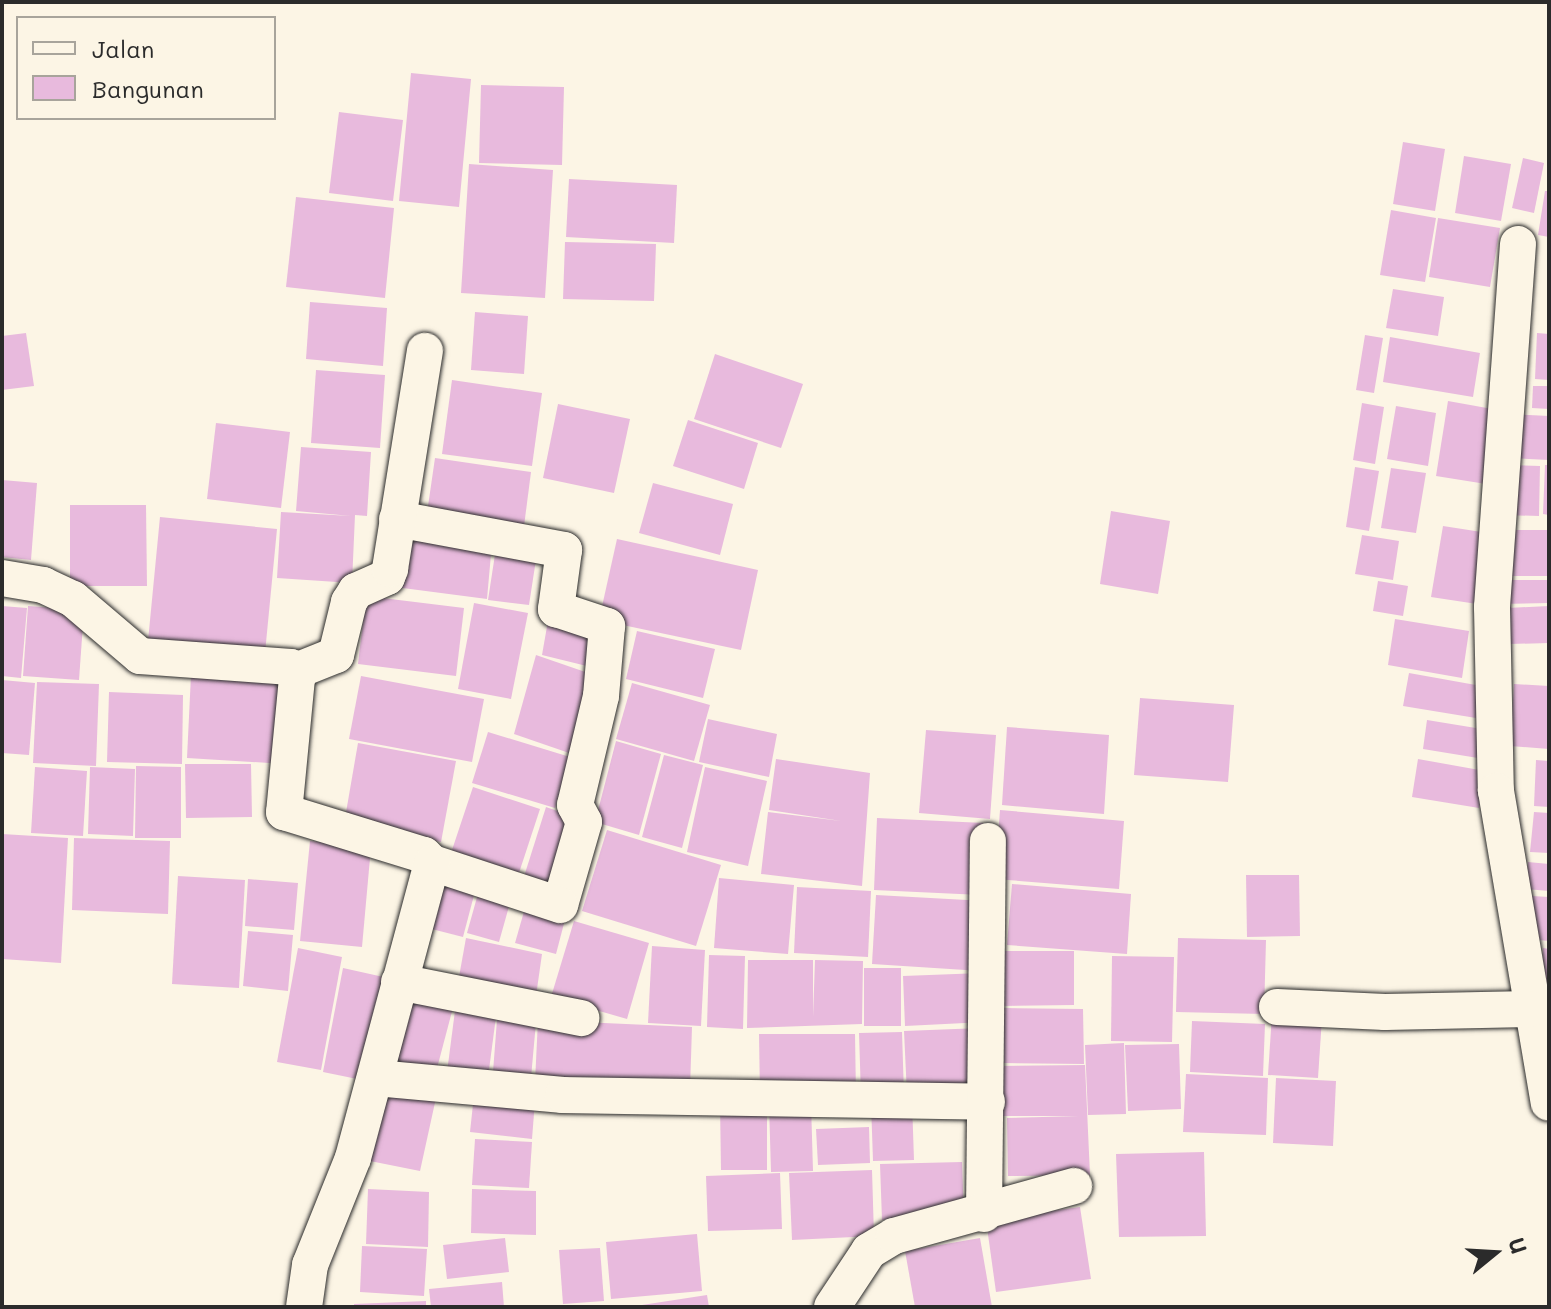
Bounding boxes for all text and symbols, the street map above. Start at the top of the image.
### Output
legend [16,16,276,120]
text: Jalan [92,33,154,64]
text: Bangunan [92,73,204,104]
north arrow [1455,1213,1535,1293]
text: U [1502,1234,1534,1257]

